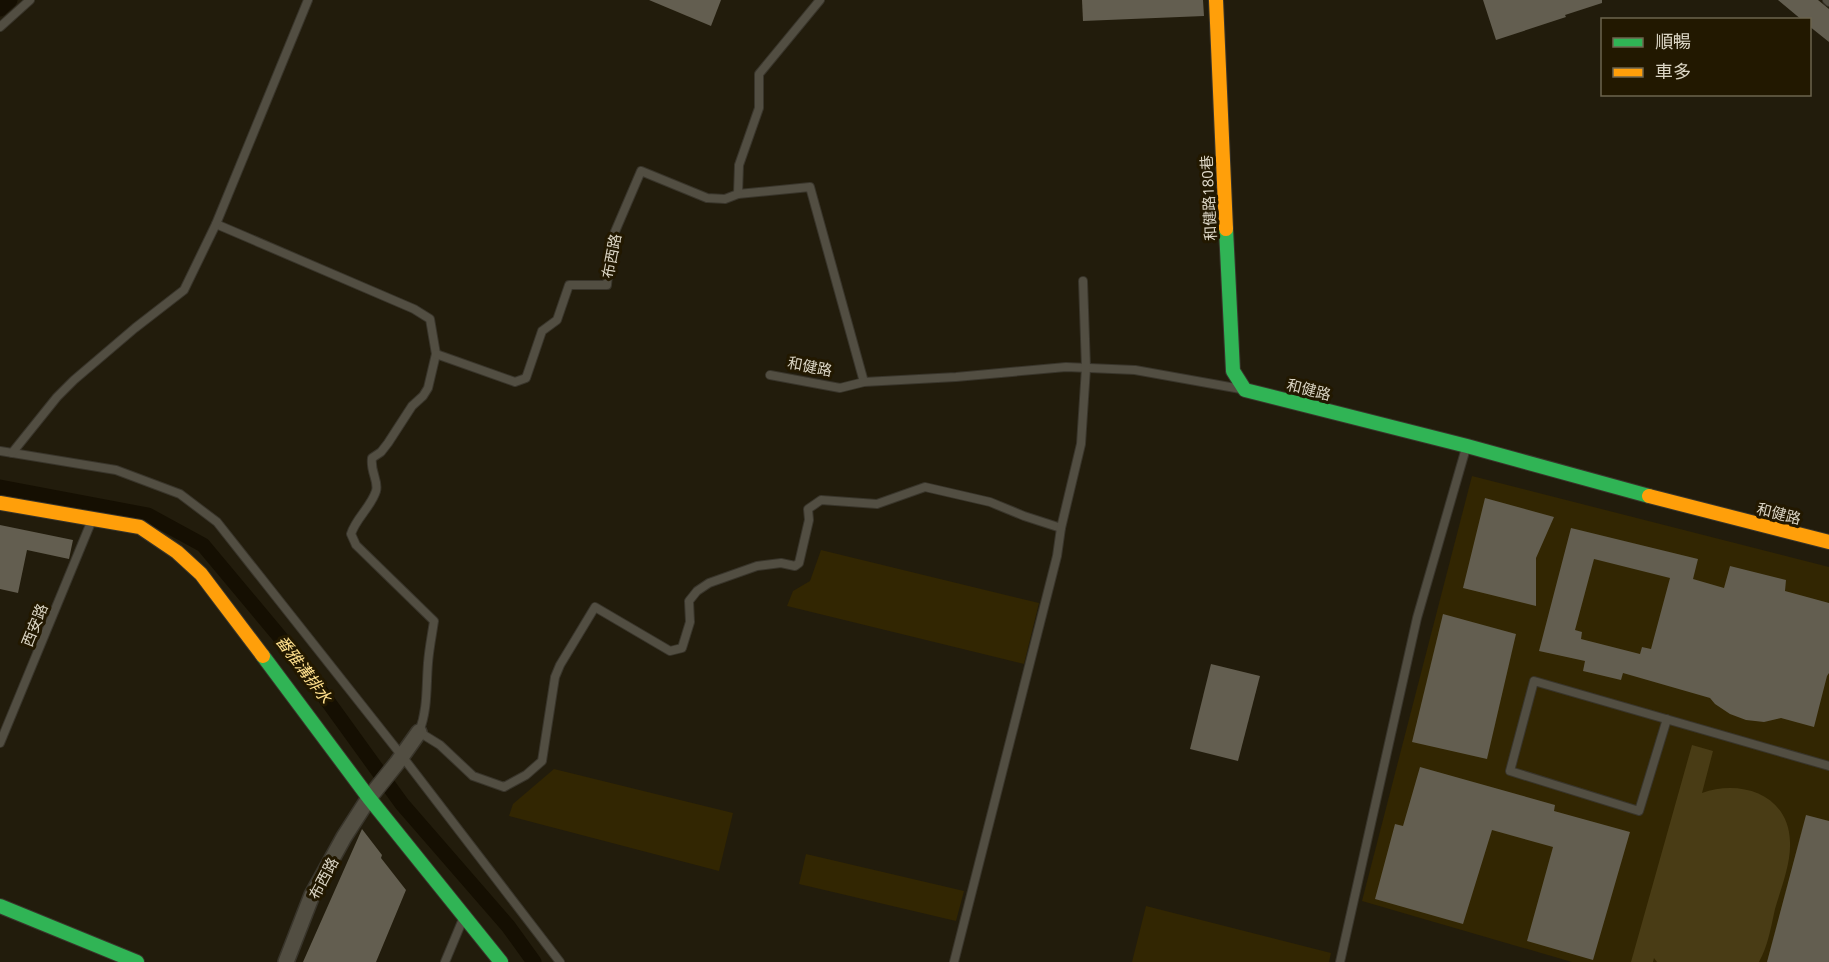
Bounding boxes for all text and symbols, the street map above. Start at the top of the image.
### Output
legend [1601,18,1811,96]
text: 順暢 [1655,29,1691,53]
text: 車多 [1655,59,1691,83]
street label: 和健路180巷 [1196,155,1220,241]
street label: 布西路 [597,232,625,280]
street label: 和健路 [786,352,834,380]
street label: 和健路 [1285,374,1333,404]
street label: 和健路 [1755,498,1803,528]
street label: 西安路 [16,600,52,650]
water label: 番雅溝排水 [271,630,337,708]
street label: 布西路 [304,853,342,903]

